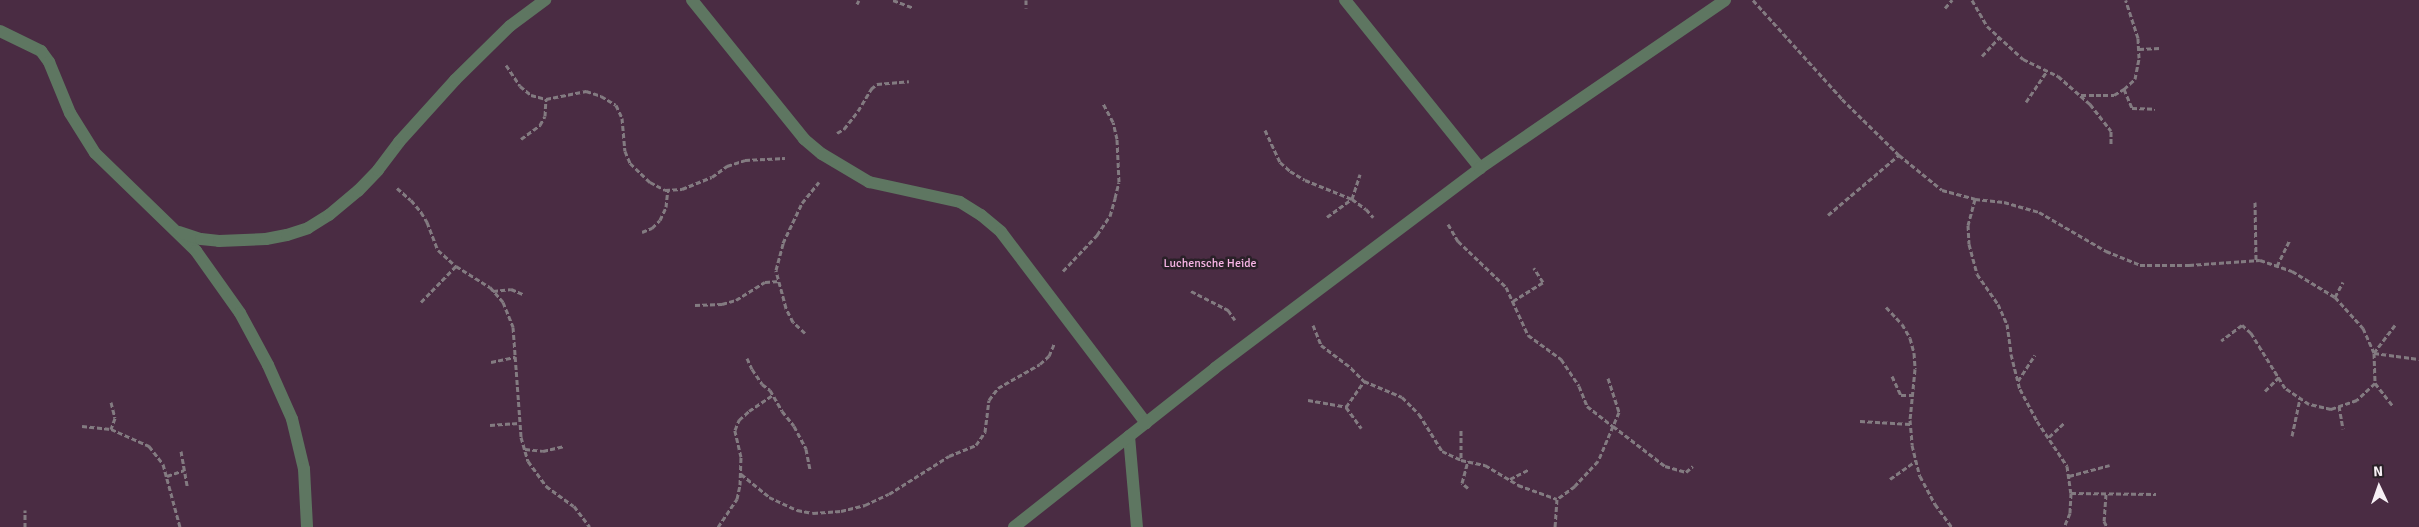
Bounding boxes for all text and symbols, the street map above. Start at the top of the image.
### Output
park label: Luchensche Heide [1163,257,1257,271]
north arrow [2354,462,2404,512]
text: N [2373,463,2384,480]

